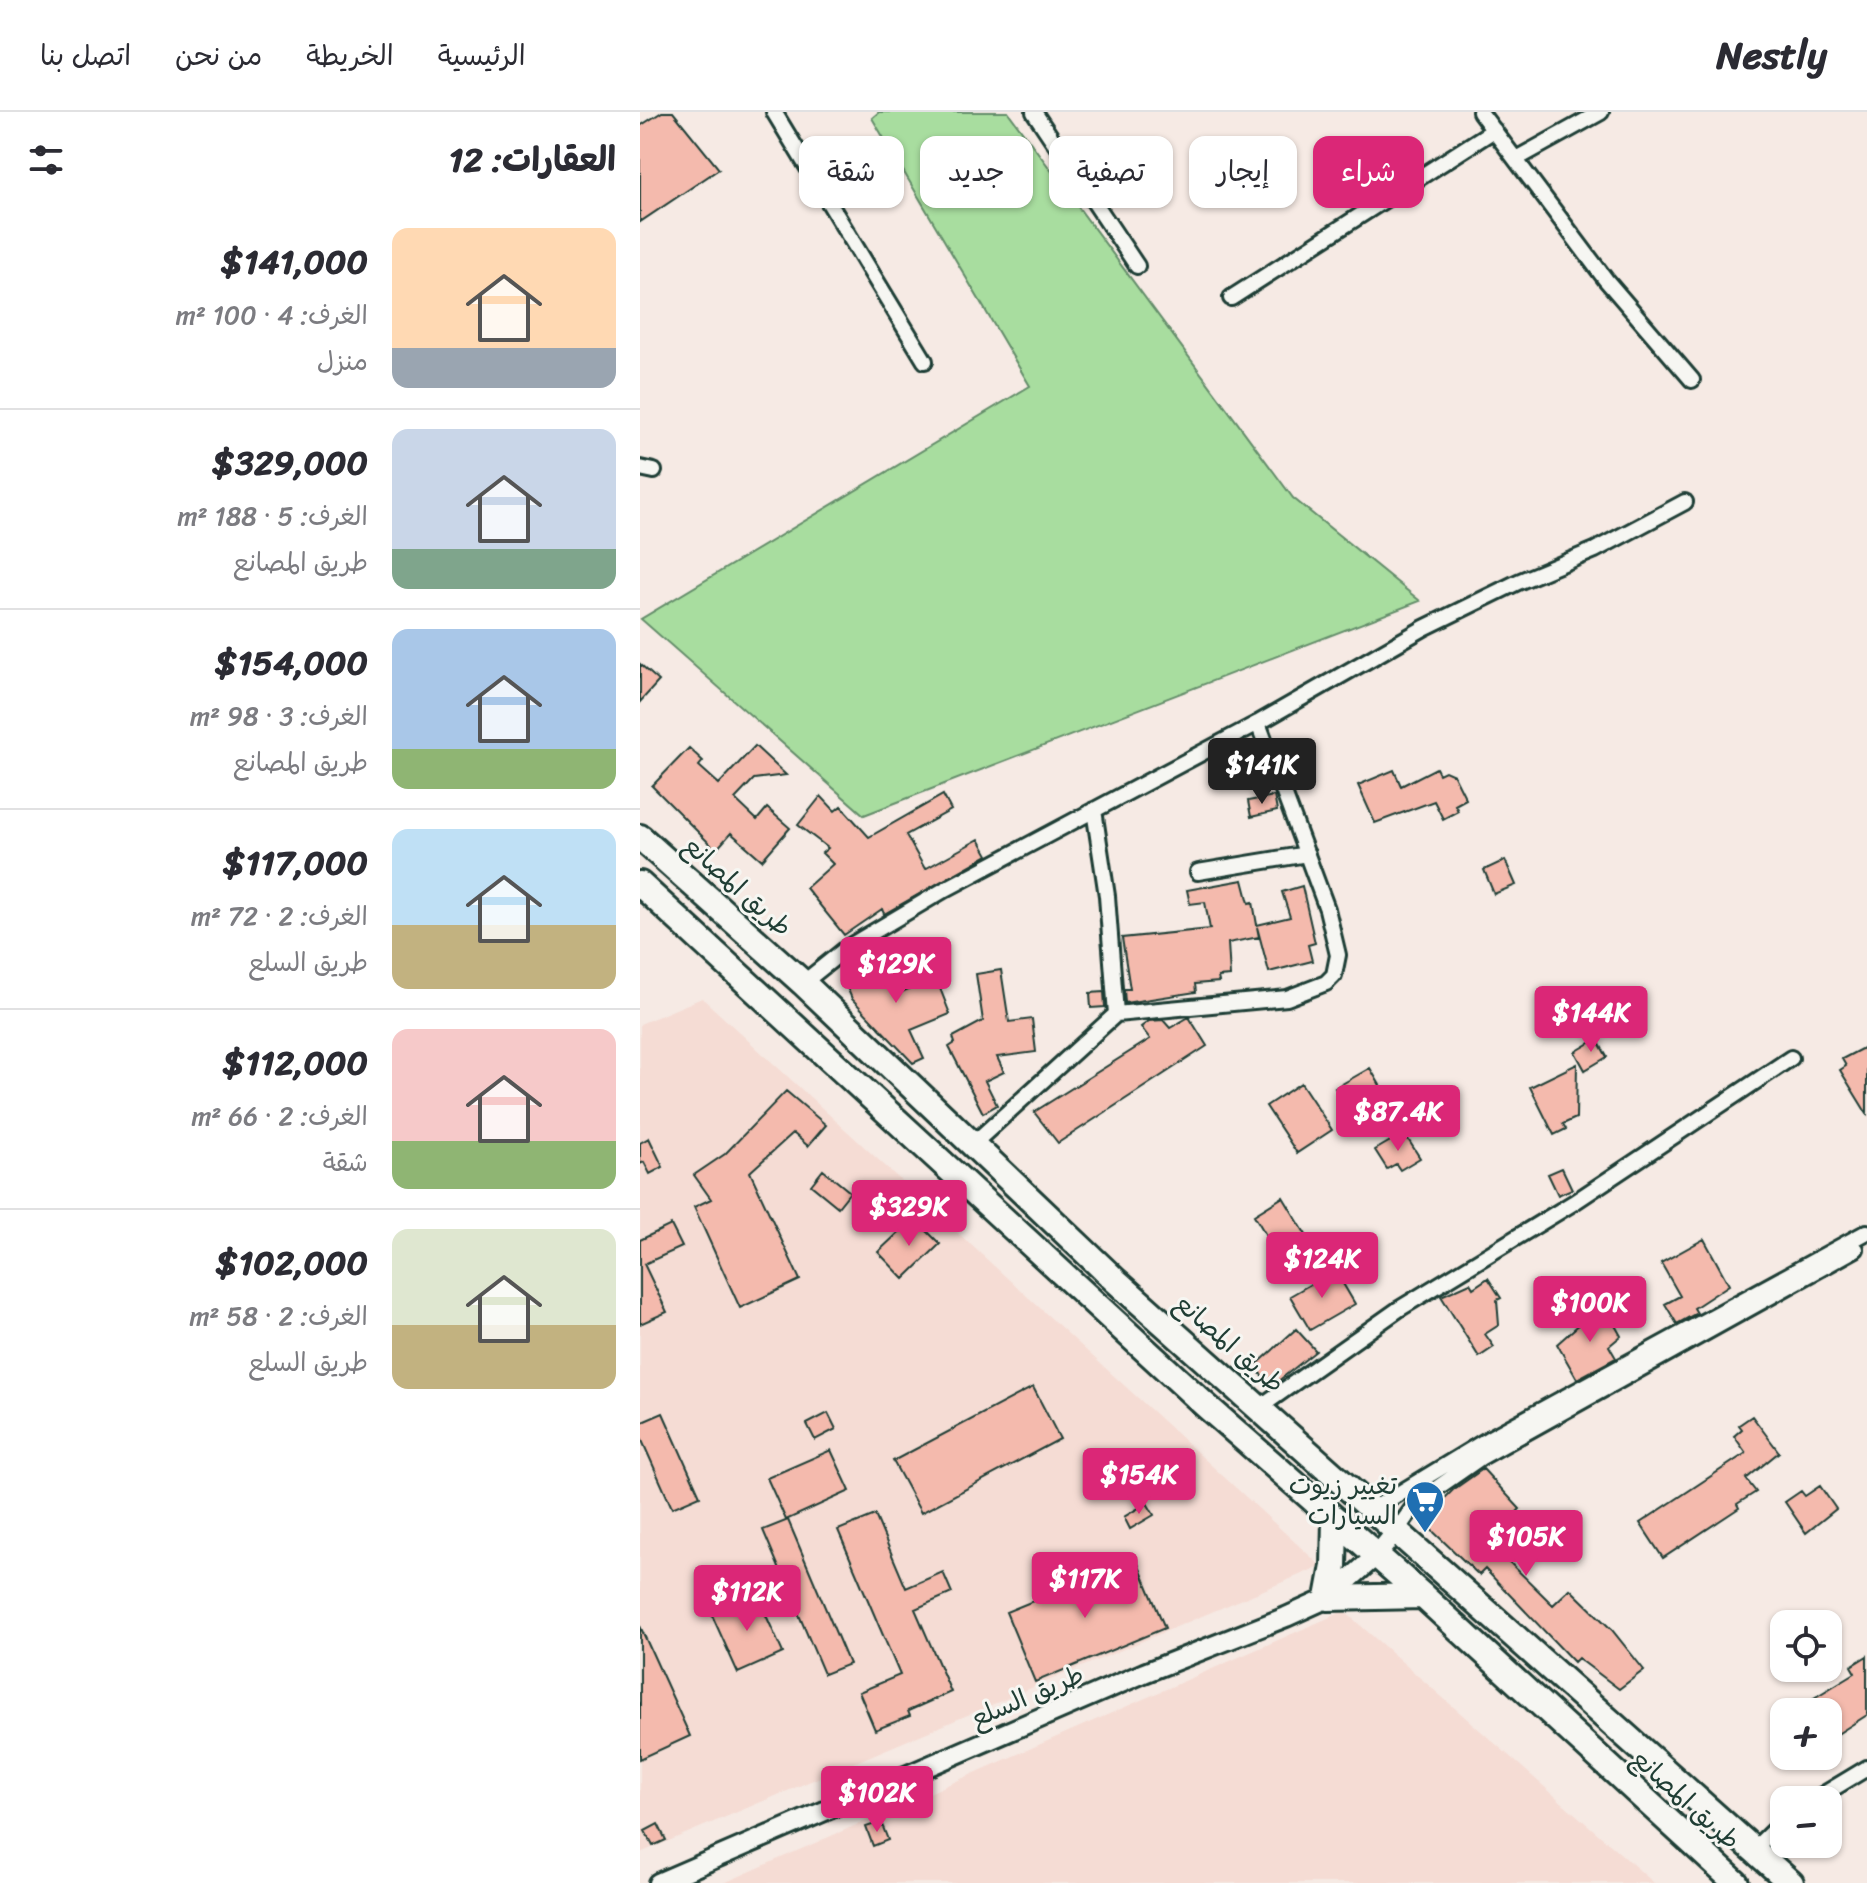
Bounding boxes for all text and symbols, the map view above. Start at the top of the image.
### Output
text: Nestly [1716,22,1827,89]
text: اتصل بنا [40,31,131,80]
text: من نحن [175,31,262,80]
text: الخريطة [306,31,394,80]
text: الرئيسية [438,31,526,80]
text: العقارات: 12 [449,130,616,190]
chip: شقة [799,136,904,208]
chip: جديد [920,136,1033,208]
chip: تصفية [1049,136,1173,208]
chip: إيجار [1189,136,1297,208]
chip: شراء [1313,136,1424,208]
icon: filters [24,138,68,182]
text: $141,000 [221,232,368,292]
icon: home [456,260,552,356]
text: الغرف: 4 · 100 m² [176,292,368,338]
text: منزل [317,338,368,384]
text: $329,000 [212,433,368,493]
icon: home [456,461,552,557]
text: الغرف: 5 · 188 m² [178,493,368,539]
text: طريق المصانع [233,539,368,585]
text: $154,000 [215,633,368,693]
icon: home [456,661,552,757]
text: الغرف: 3 · 98 m² [190,693,368,739]
pin: $141K [1206,738,1318,806]
text: طريق المصانع [233,739,368,785]
text: $141K [1226,741,1298,787]
street label: طريق المصانع [672,824,804,948]
text: $117,000 [223,833,368,893]
icon: home [456,861,552,957]
text: الغرف: 2 · 72 m² [191,893,368,939]
pin: $129K [840,937,952,1005]
text: طريق السلع [248,939,368,985]
text: $129K [858,940,934,986]
pin: $144K [1535,986,1647,1054]
text: $144K [1553,989,1629,1035]
text: $112,000 [223,1033,368,1093]
icon: home [456,1061,552,1157]
pin: $87.4K [1333,1085,1463,1153]
text: $87.4K [1354,1088,1442,1134]
text: الغرف: 2 · 66 m² [191,1093,368,1139]
text: شقة [323,1139,368,1185]
pin: $329K [853,1180,965,1248]
text: $329K [870,1183,948,1229]
pin: $124K [1266,1232,1378,1300]
text: $102,000 [216,1233,368,1293]
text: $124K [1284,1235,1360,1281]
icon: home [456,1261,552,1357]
pin: $100K [1534,1276,1646,1344]
text: $100K [1551,1279,1629,1325]
street label: طريق المصانع [1164,1281,1296,1405]
text: الغرف: 2 · 58 m² [189,1293,368,1339]
text: طريق السلع [248,1339,368,1385]
pin: $154K [1083,1448,1195,1516]
text: $154K [1101,1451,1177,1497]
place label: تغيير زيوت السيارات [1289,1462,1397,1538]
supermarket icon: تغيير زيوت السيارات [1404,1479,1446,1534]
pin: $105K [1470,1510,1582,1578]
text: $105K [1488,1513,1564,1559]
pin: $117K [1029,1552,1141,1620]
text: $117K [1050,1555,1120,1601]
pin: $112K [691,1565,803,1633]
text: $112K [712,1568,782,1614]
map controls [1770,1610,1842,1858]
button: locate [1770,1610,1842,1682]
street label: طريق السلع [963,1651,1091,1741]
button: + [1770,1698,1842,1770]
street label: طريق المصانع [1620,1737,1752,1861]
pin: $102K [821,1766,933,1834]
text: $102K [839,1769,915,1815]
button: − [1770,1786,1842,1858]

